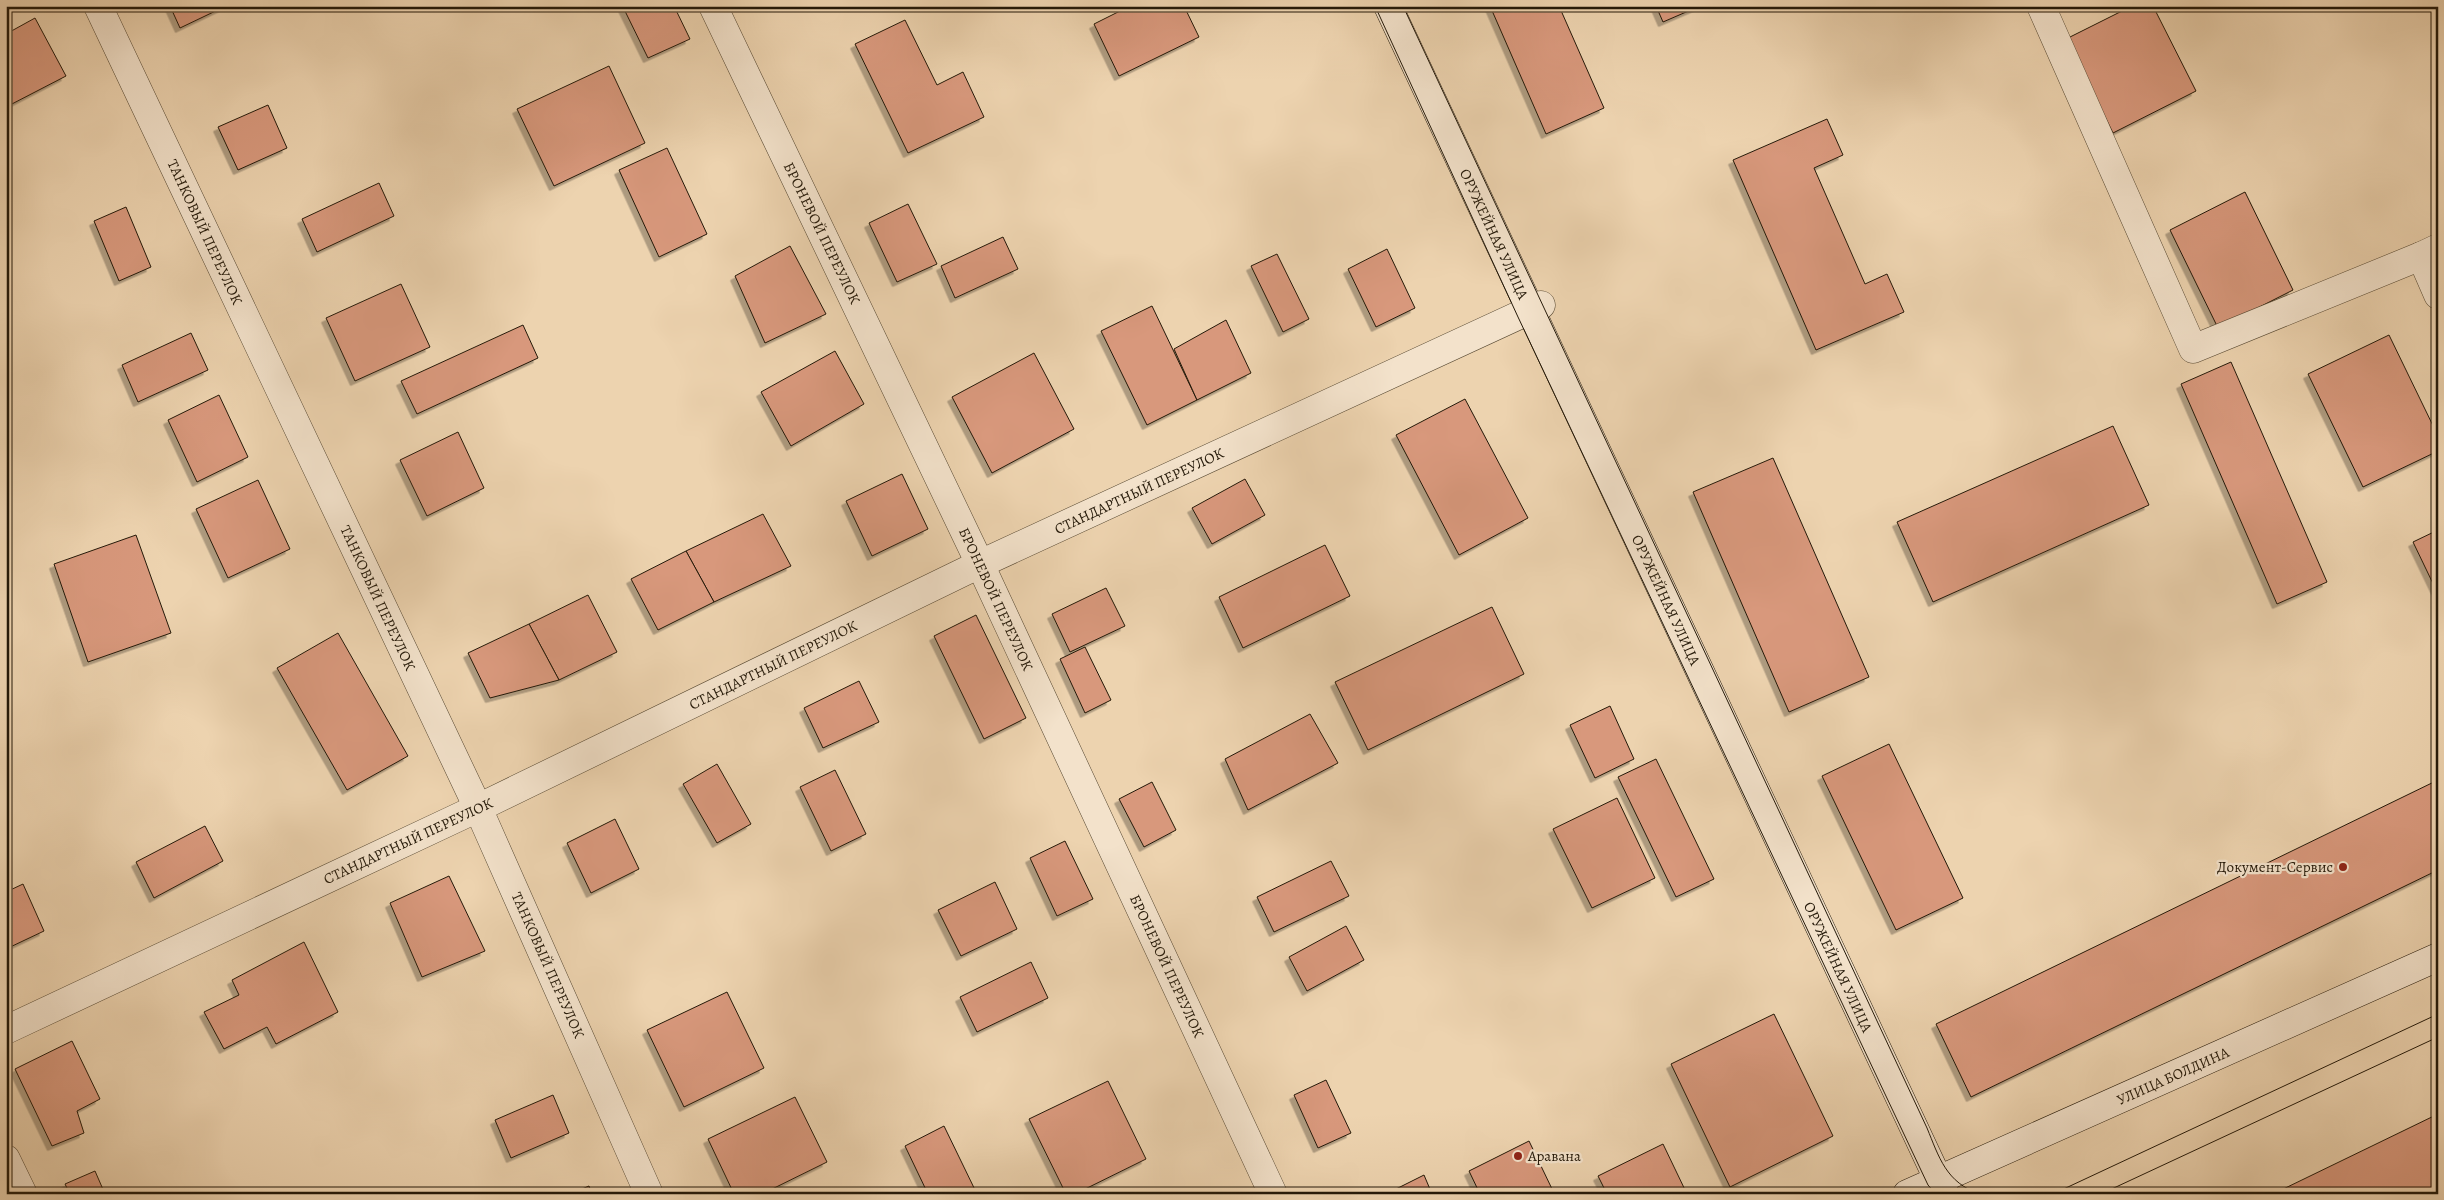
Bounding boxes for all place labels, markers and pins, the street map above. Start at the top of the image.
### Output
place label: Документ-Сервис [2217,857,2333,877]
marker: Документ-Сервис [2337,861,2349,873]
place label: Аравана [1527,1146,1581,1166]
marker: Аравана [1512,1150,1524,1162]

